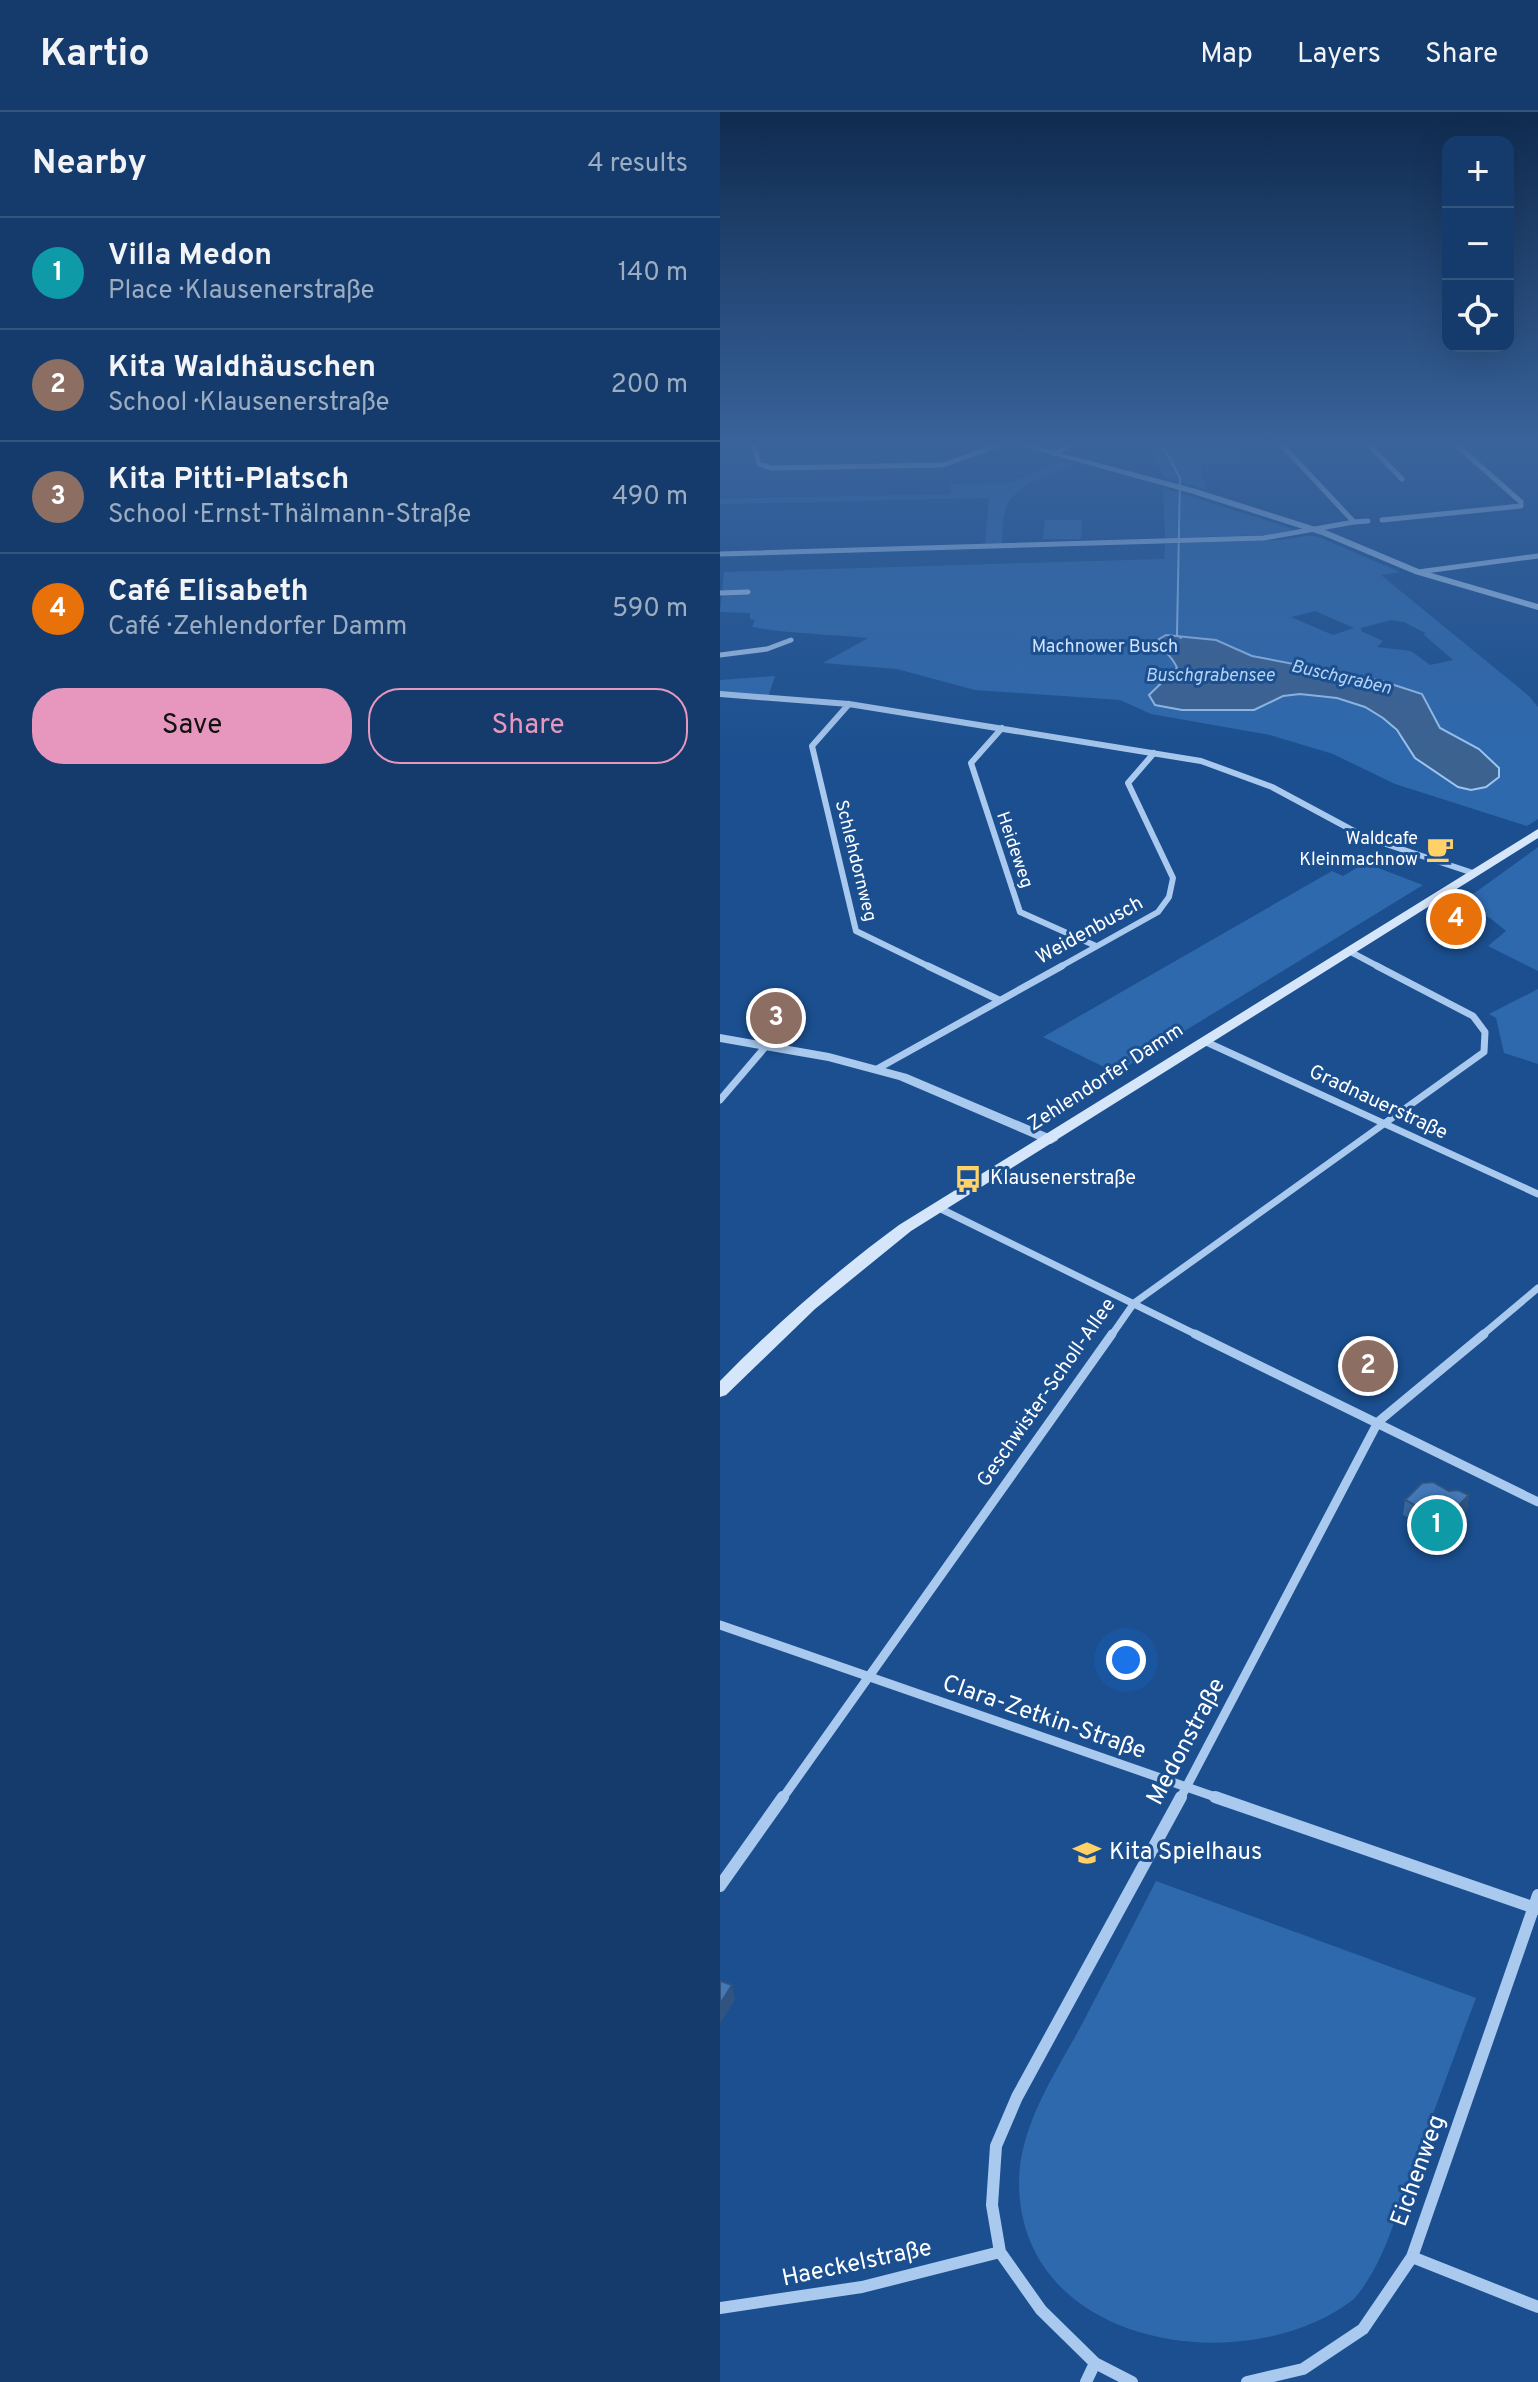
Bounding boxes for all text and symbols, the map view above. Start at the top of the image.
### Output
text: Kartio [40,31,150,80]
text: Map [1200,37,1253,73]
text: Layers [1297,37,1381,73]
text: Share [1425,37,1498,73]
map controls [1442,136,1514,352]
button: + [1442,136,1514,208]
text: Nearby [32,143,147,186]
text: 4 results [587,148,688,181]
button: − [1442,208,1514,280]
text: Villa Medon [108,238,272,275]
text: 1 [53,257,63,290]
text: 140 m [618,257,688,290]
text: Place · Klausenerstraße [108,275,375,308]
button: locate [1442,280,1514,352]
text: Kita Waldhäuschen [108,350,376,387]
text: 2 [50,369,66,402]
text: 200 m [611,369,688,402]
text: School · Klausenerstraße [108,387,390,420]
text: Kita Pitti-Platsch [108,462,349,499]
text: 3 [50,481,66,514]
text: 490 m [612,481,688,514]
text: School · Ernst-Thälmann-Straße [108,499,471,532]
text: Café Elisabeth [108,574,308,611]
text: 4 [50,593,66,626]
text: 590 m [612,593,688,626]
text: Café · Zehlendorfer Damm [108,611,407,644]
park label: Machnower Busch [1032,636,1178,659]
water label: Buschgraben [1289,655,1394,701]
water label: Buschgrabensee [1146,665,1275,688]
button: Save [32,688,352,764]
button: Share [368,688,688,764]
street label: Schlehdornweg [829,798,881,924]
street label: Heideweg [990,809,1038,891]
place label: Waldcafe Kleinmachnow [1299,828,1418,872]
cafe icon: Waldcafe Kleinmachnow [1425,834,1455,864]
pin: 4 [1430,889,1482,949]
street label: Weidenbusch [1032,891,1148,971]
pin: 3 [750,988,802,1048]
street label: Zehlendorfer Damm [1023,1018,1189,1138]
street label: Gradnauerstraße [1304,1059,1452,1147]
bus stop icon: Klausenerstraße [953,1164,983,1194]
place label: Klausenerstraße [990,1166,1136,1192]
street label: Geschwister-Scholl-Allee [972,1293,1122,1493]
pin: 2 [1342,1336,1394,1396]
pin: 1 [1411,1495,1463,1555]
your location [1106,1640,1146,1680]
street label: Clara-Zetkin-Straße [938,1669,1150,1767]
street label: Medonstraße [1141,1673,1233,1811]
school or university icon: Kita Spielhaus [1072,1838,1102,1868]
place label: Kita Spielhaus [1109,1838,1262,1868]
street label: Eichenweg [1385,2111,1453,2231]
street label: Haeckelstraße [779,2233,935,2295]

